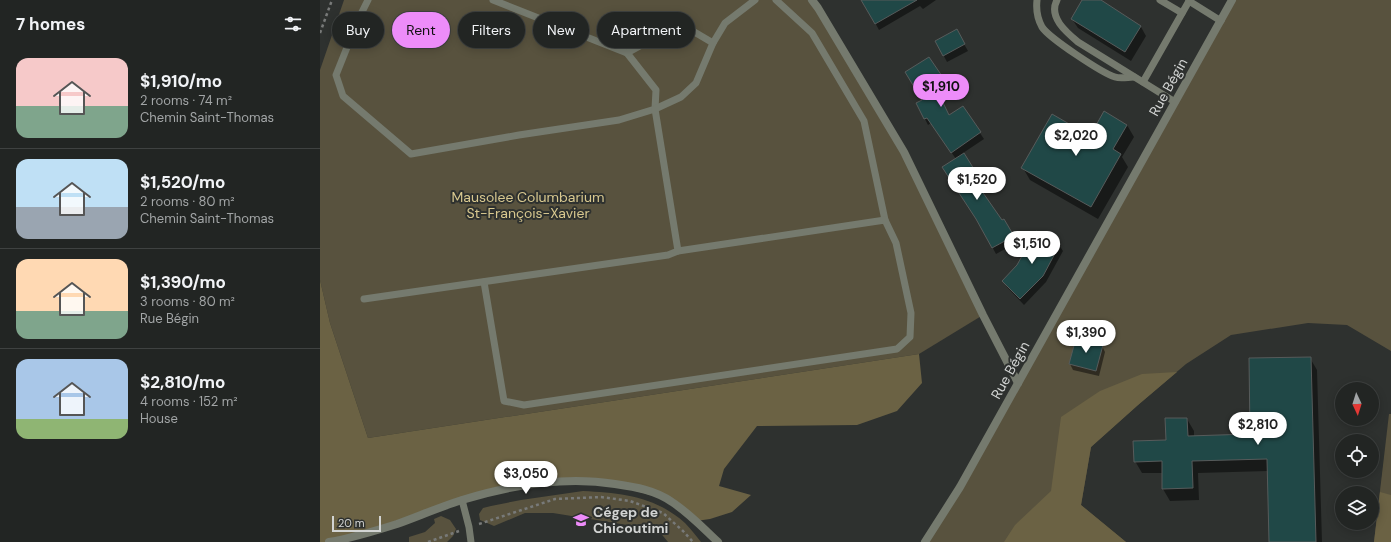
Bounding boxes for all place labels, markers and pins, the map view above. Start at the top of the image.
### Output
pin: $1,910 [908,74,974,108]
pin: $2,020 [1043,123,1109,157]
pin: $1,520 [944,167,1010,201]
pin: $1,510 [999,231,1065,265]
pin: $1,390 [1053,320,1119,354]
pin: $2,810 [1225,412,1291,446]
pin: $3,050 [493,461,559,495]
place label: Cégep de Chicoutimi [593,503,669,537]
school or university icon: Cégep de Chicoutimi [572,511,590,529]

